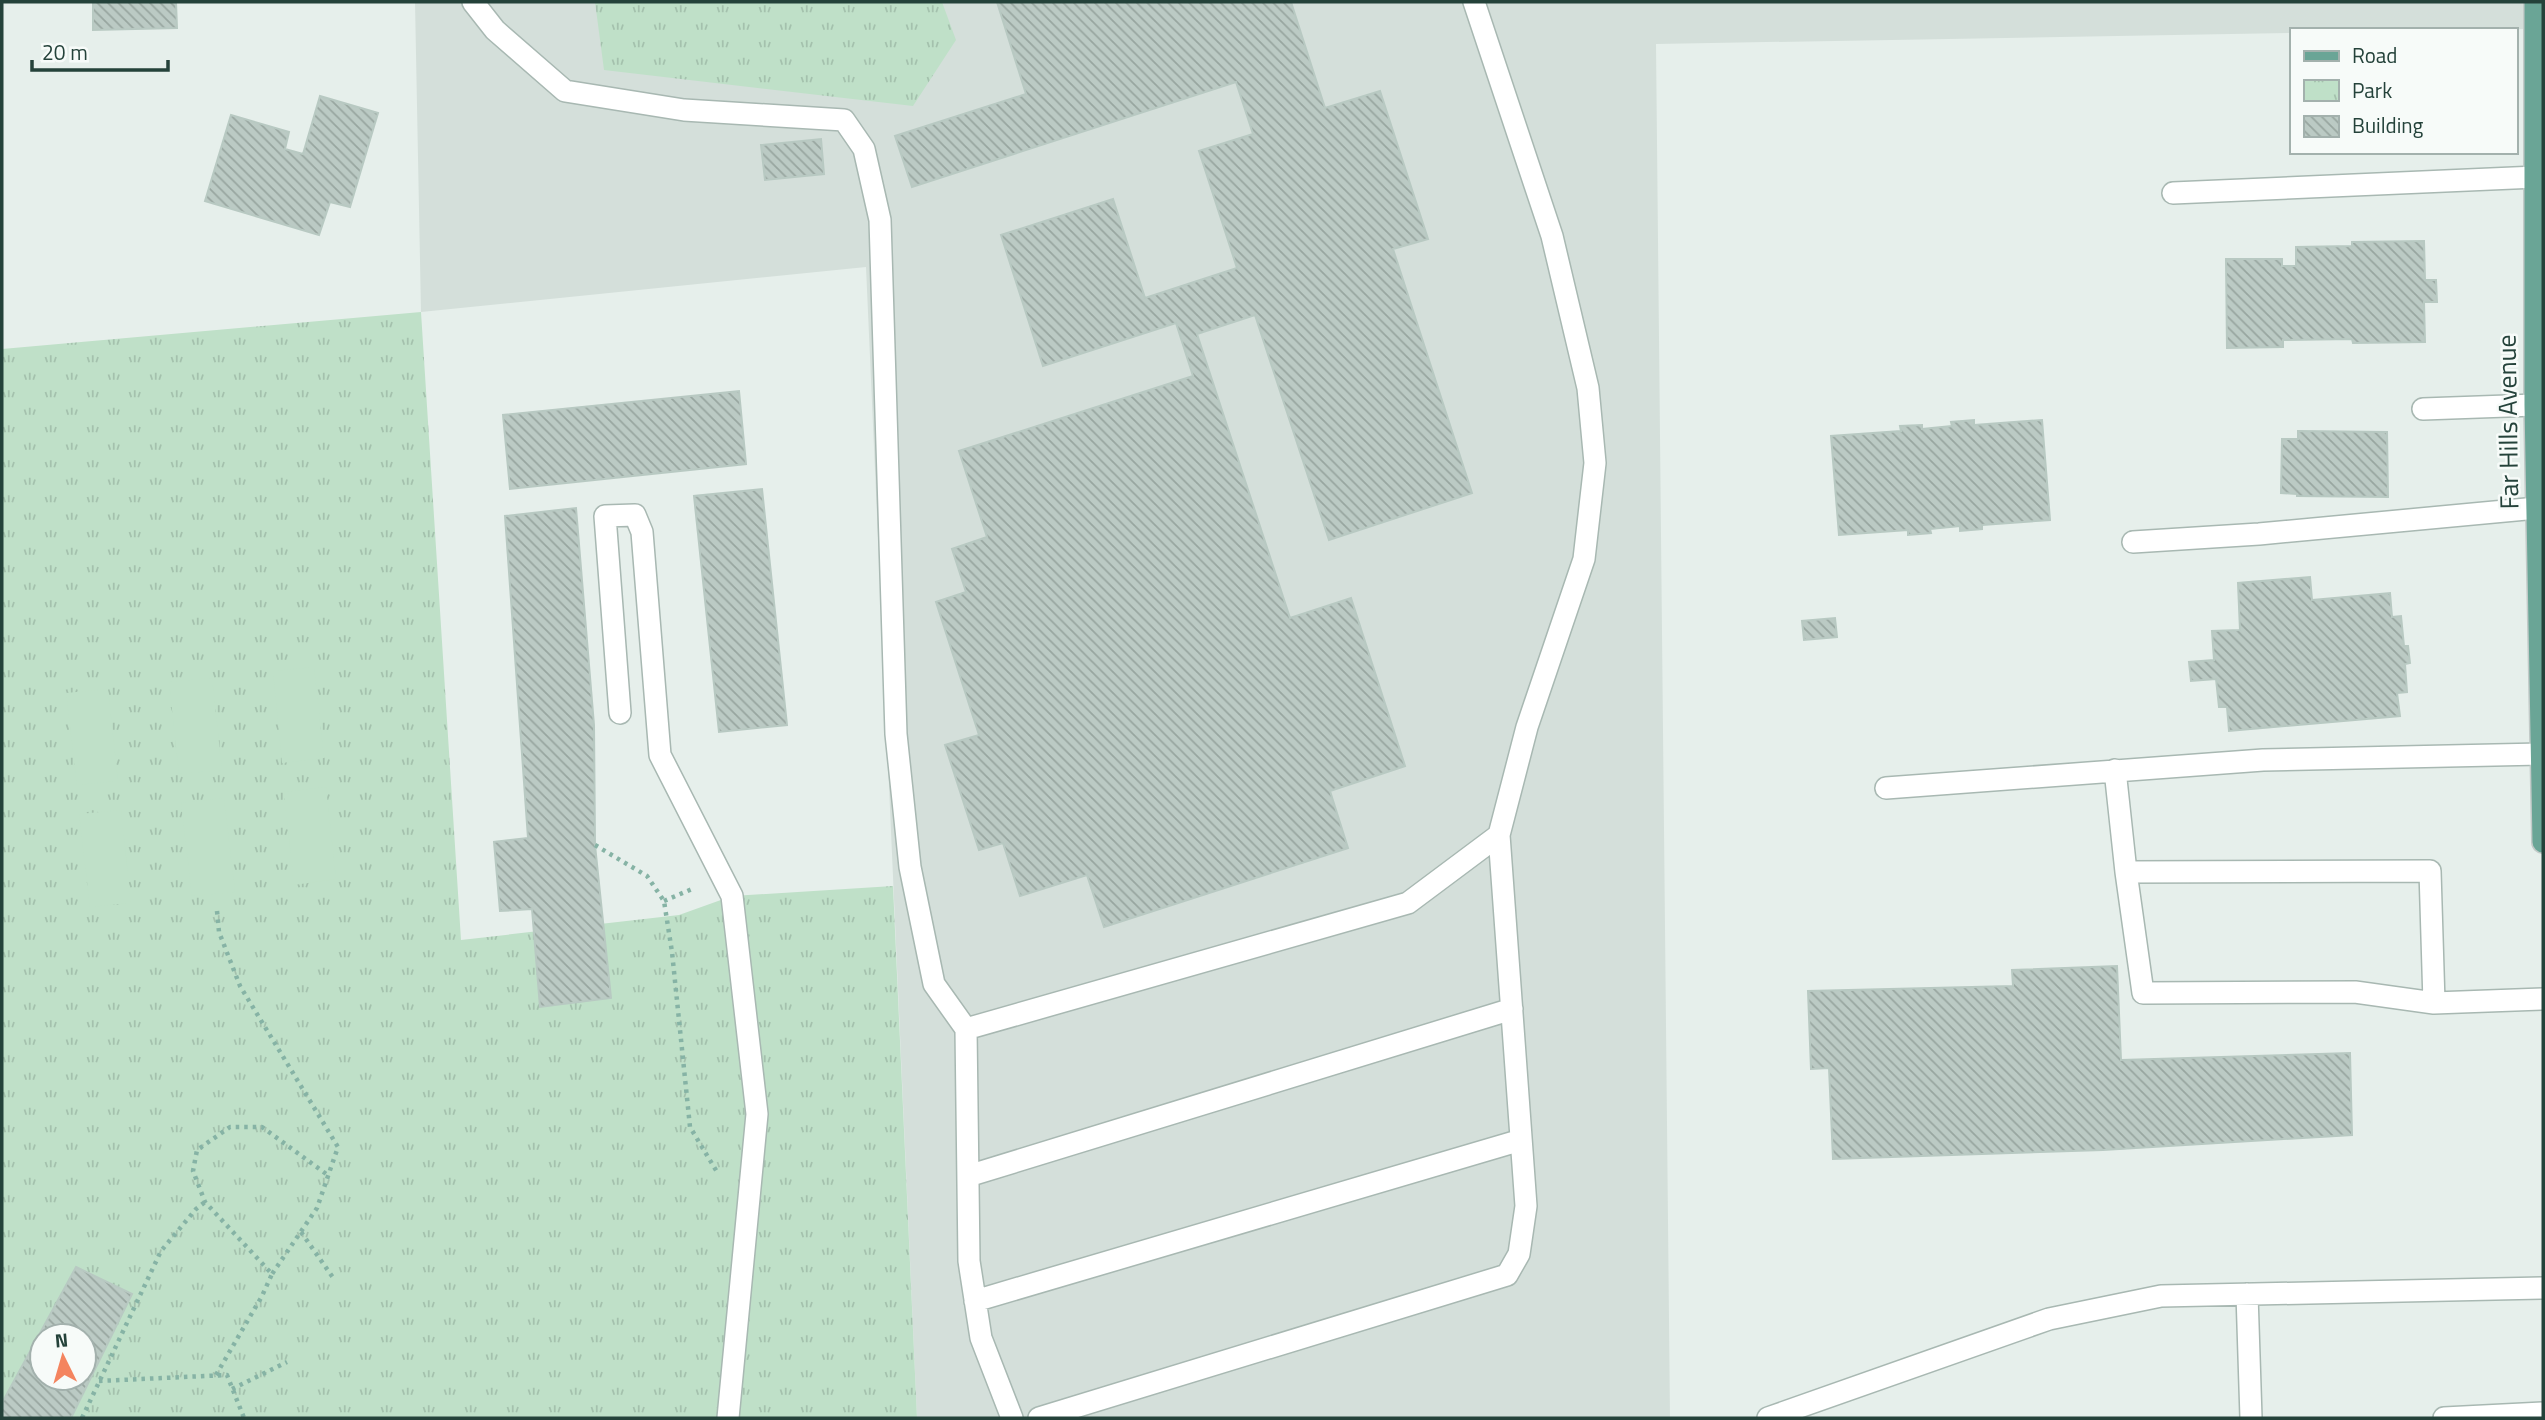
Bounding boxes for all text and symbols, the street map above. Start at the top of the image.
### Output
scale bar [32,28,168,72]
legend [2290,28,2517,154]
text: 20 m [42,36,88,68]
text: Road [2352,39,2397,71]
text: Park [2352,74,2392,106]
text: Building [2352,109,2424,141]
street label: Far Hills Avenue [2486,334,2529,510]
north arrow [28,1322,98,1392]
text: N [54,1325,69,1355]

